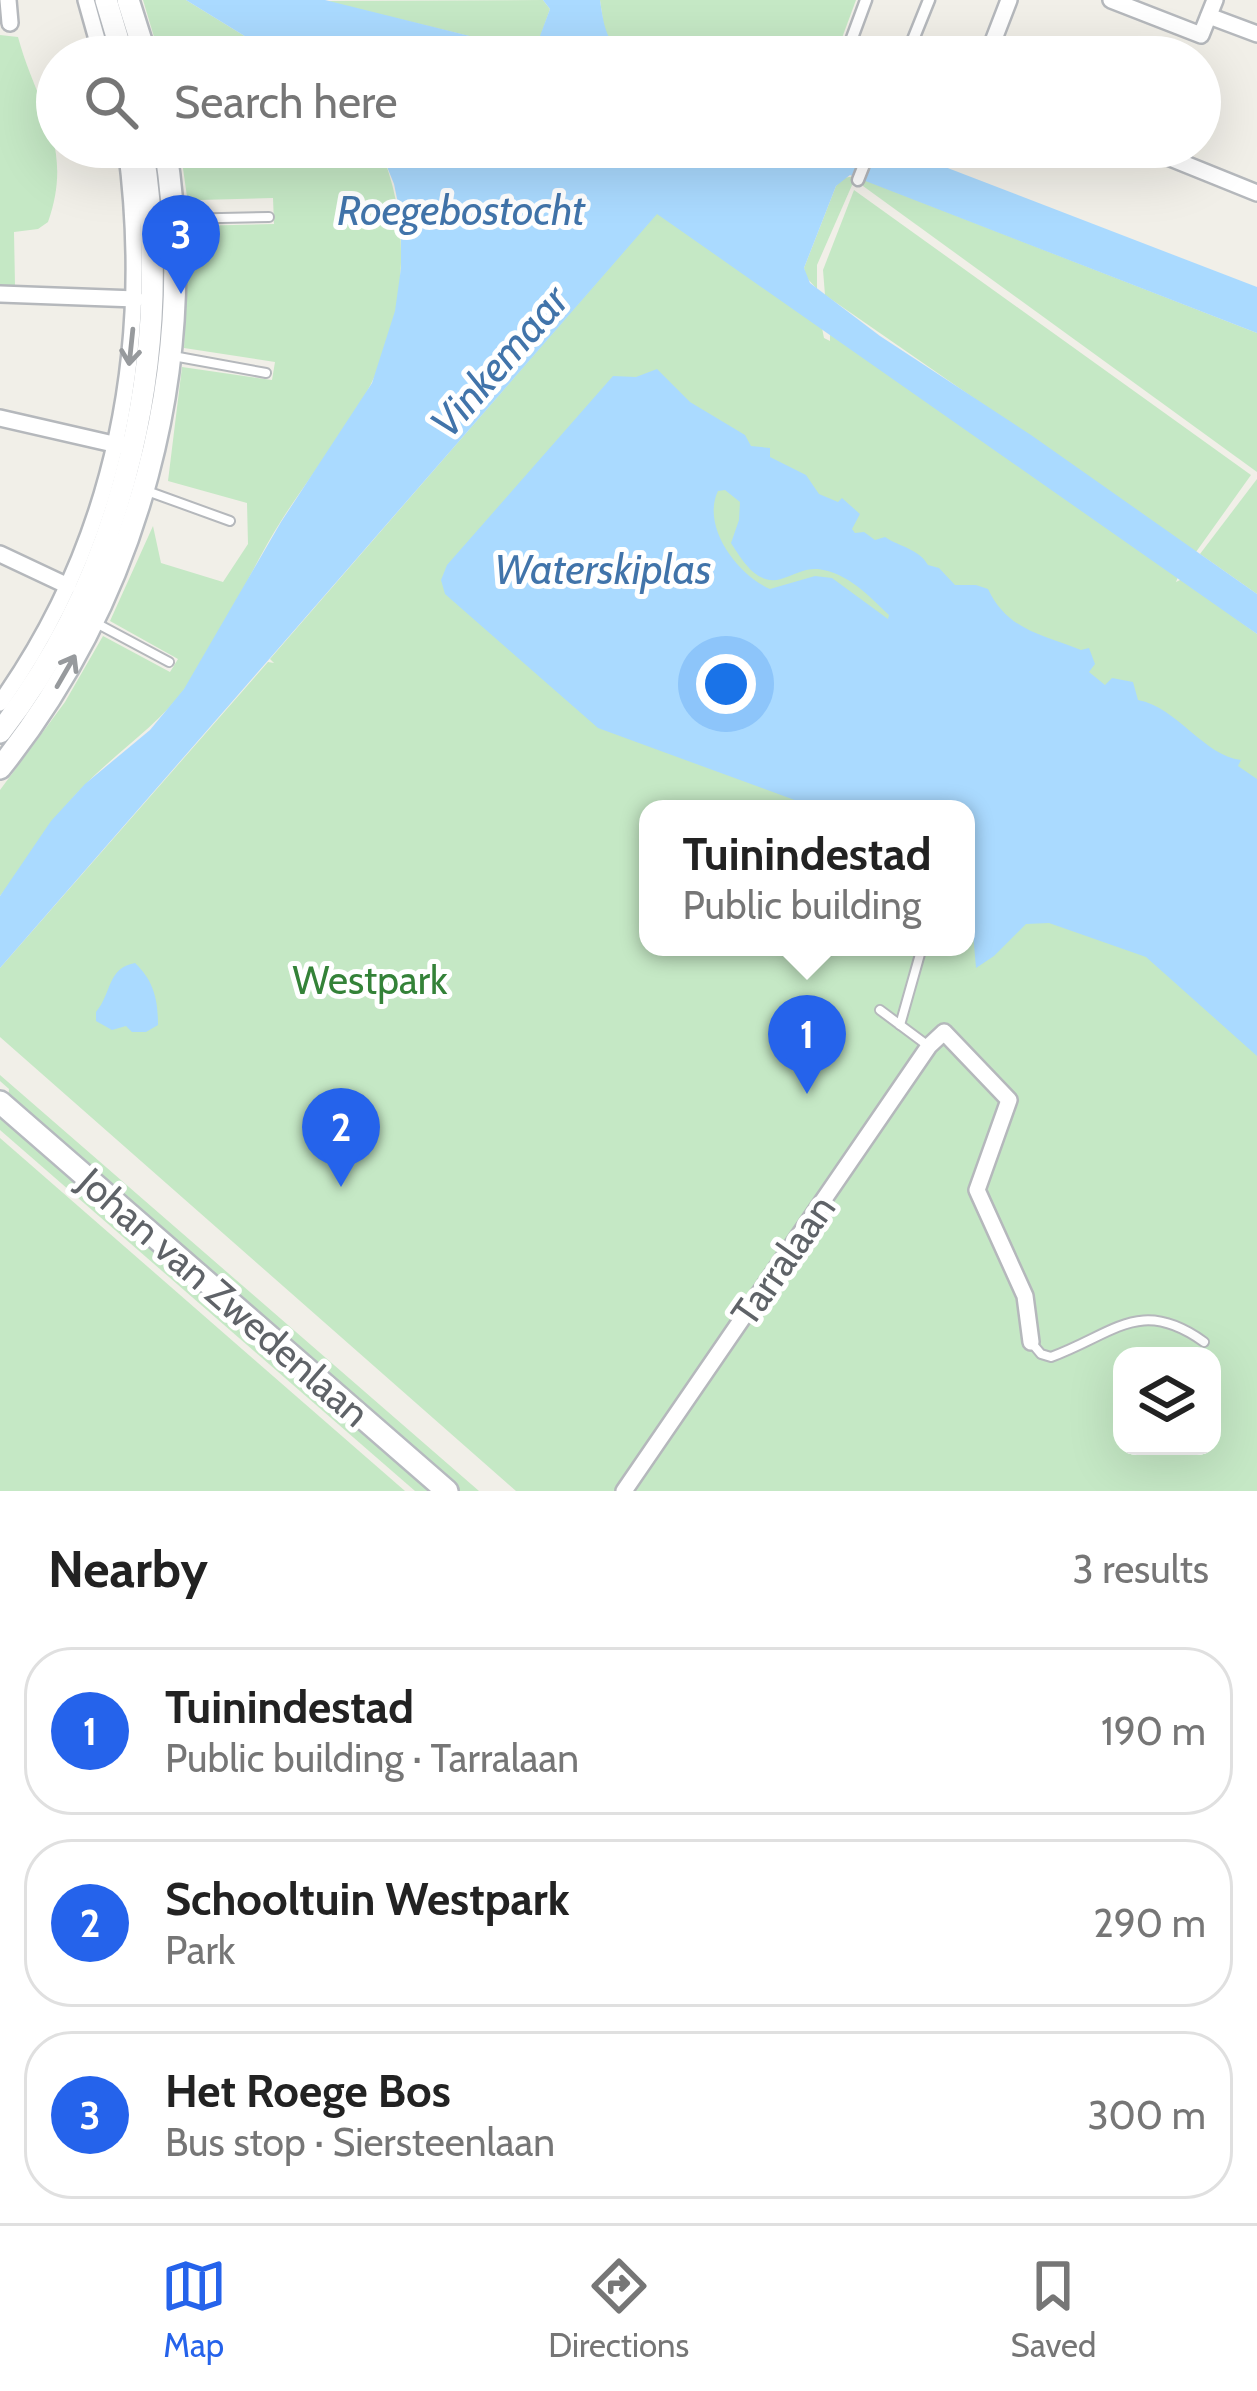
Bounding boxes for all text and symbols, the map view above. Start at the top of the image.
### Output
search box [36,36,1221,168]
icon: search [78,69,144,135]
text: Search here [174,75,398,129]
water label: Roegebostocht [337,184,586,236]
pin: 3 [142,195,220,294]
water label: Vinkemaar [419,273,580,447]
one-way arrow [119,327,142,366]
water label: Waterskiplas [494,543,712,595]
your location [696,654,756,714]
one-way arrow [54,655,78,690]
popup [639,800,975,956]
text: Tuinindestad [683,827,931,881]
text: Public building [683,881,921,929]
park label: Westpark [293,956,448,1004]
pin: 1 [768,995,846,1094]
pin: 2 [302,1088,380,1187]
street label: Johan van Zwedenlaan [68,1157,379,1437]
street label: Tarralaan [721,1185,845,1335]
map controls [1113,1347,1221,1455]
button: layers [1113,1347,1221,1455]
text: Nearby [48,1538,208,1600]
text: 3 results [1072,1545,1209,1593]
text: Tuinindestad [165,1680,414,1734]
text: 1 [83,1707,97,1755]
text: 190 m [1101,1707,1206,1755]
text: Public building · Tarralaan [165,1734,579,1782]
text: Schooltuin Westpark [165,1872,569,1926]
text: 2 [80,1899,100,1947]
text: 290 m [1093,1899,1206,1947]
text: Park [165,1926,235,1974]
text: Het Roege Bos [165,2064,451,2118]
text: 3 [79,2091,101,2139]
text: 300 m [1087,2091,1206,2139]
text: Bus stop · Siersteenlaan [165,2118,555,2166]
tab: Map [161,2253,227,2365]
tab: Directions [548,2253,689,2365]
tab: Saved [1011,2253,1096,2365]

